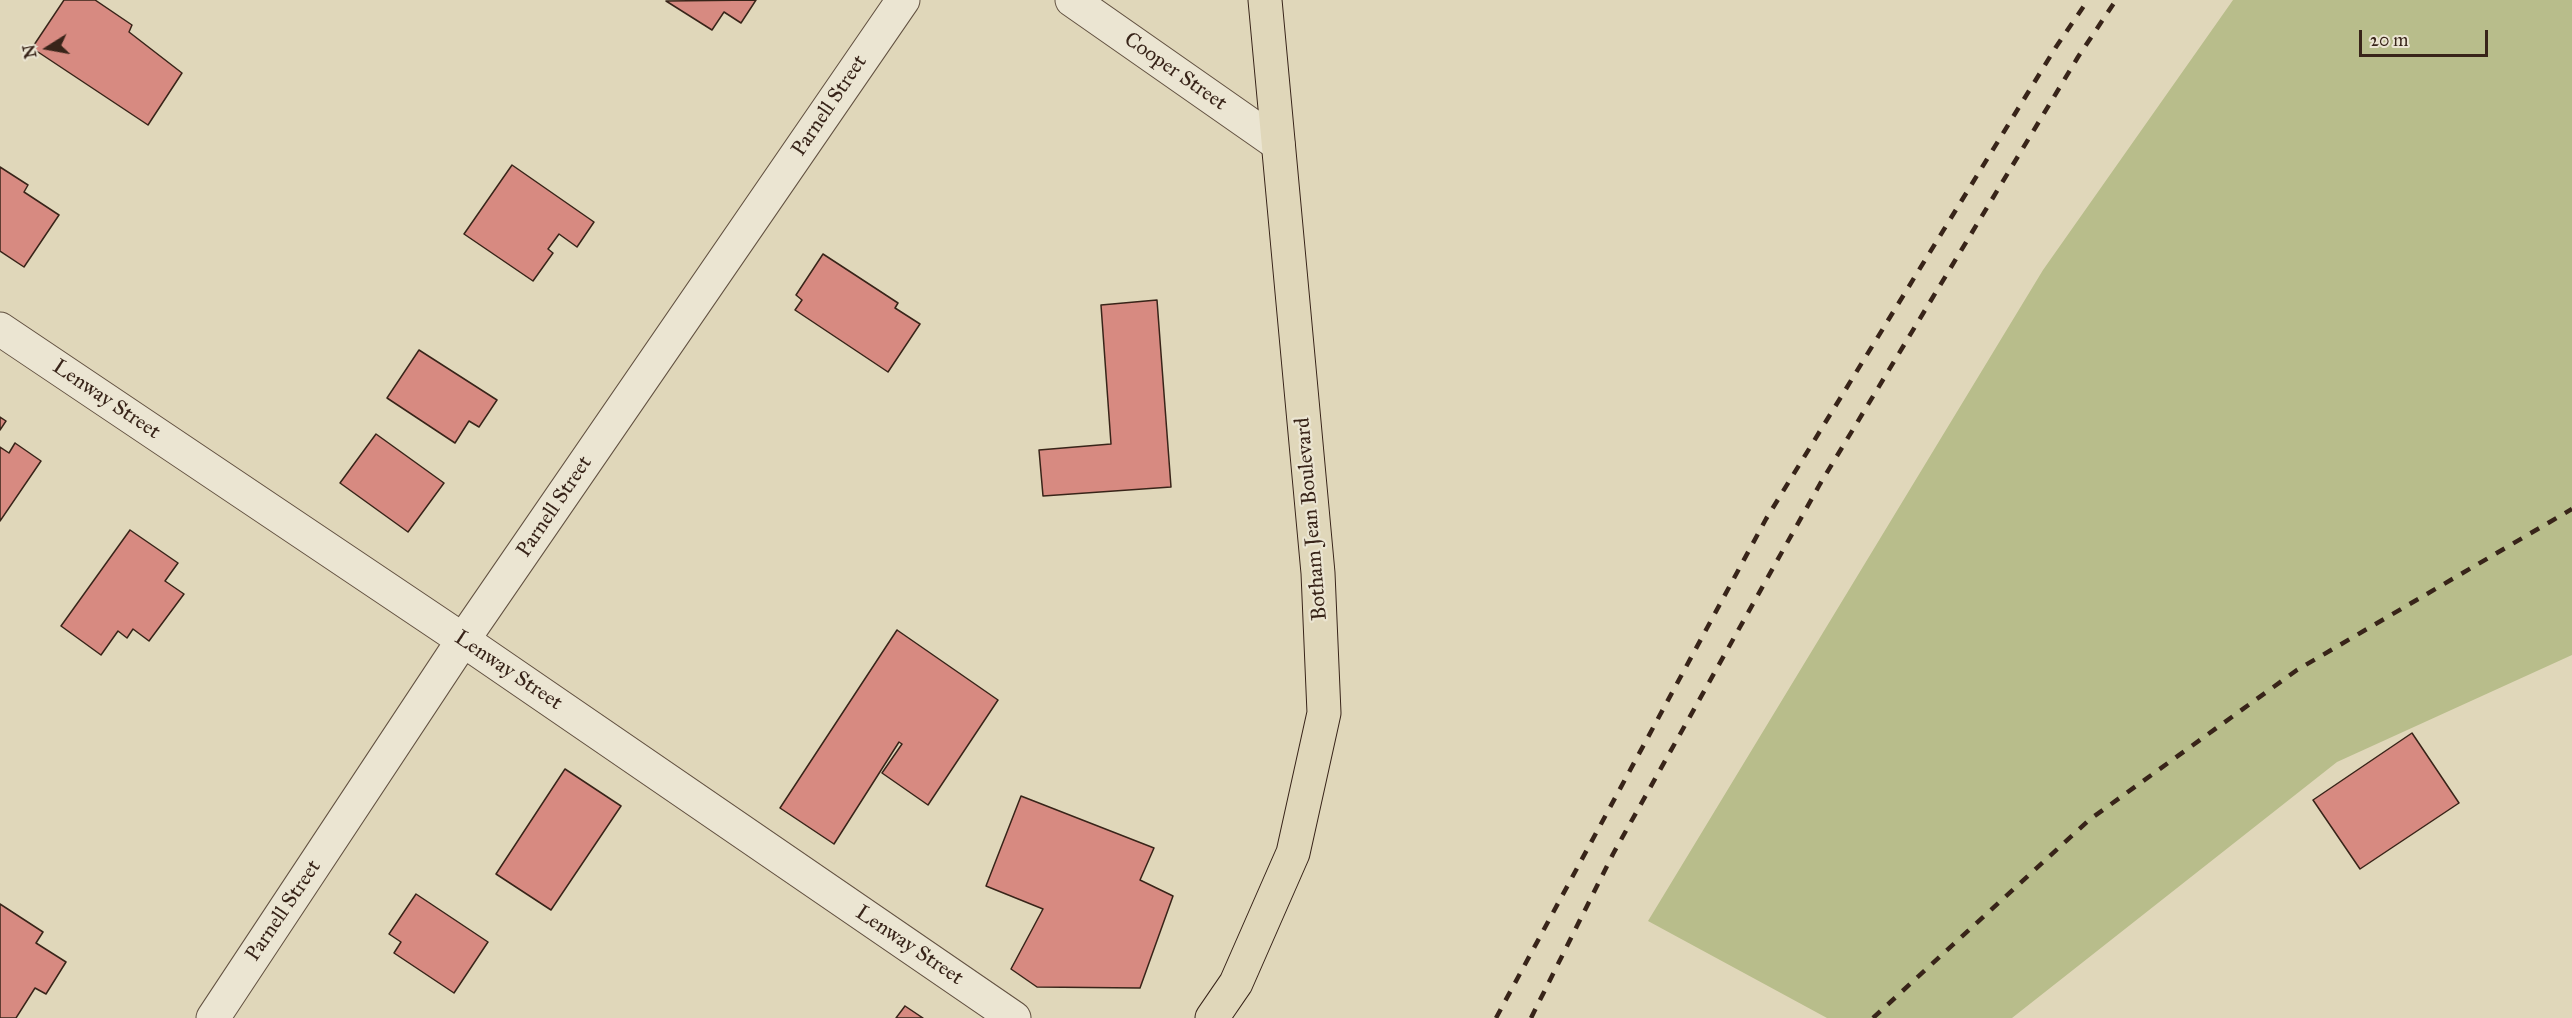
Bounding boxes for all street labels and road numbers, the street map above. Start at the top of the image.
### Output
street label: Cooper Street [1119,27,1231,117]
street label: Parnell Street [787,51,873,161]
street label: Lenway Street [47,355,165,445]
street label: Botham Jean Boulevard [1291,416,1333,622]
street label: Parnell Street [512,452,598,562]
street label: Lenway Street [449,626,567,716]
street label: Parnell Street [241,856,327,966]
street label: Lenway Street [850,901,968,991]

